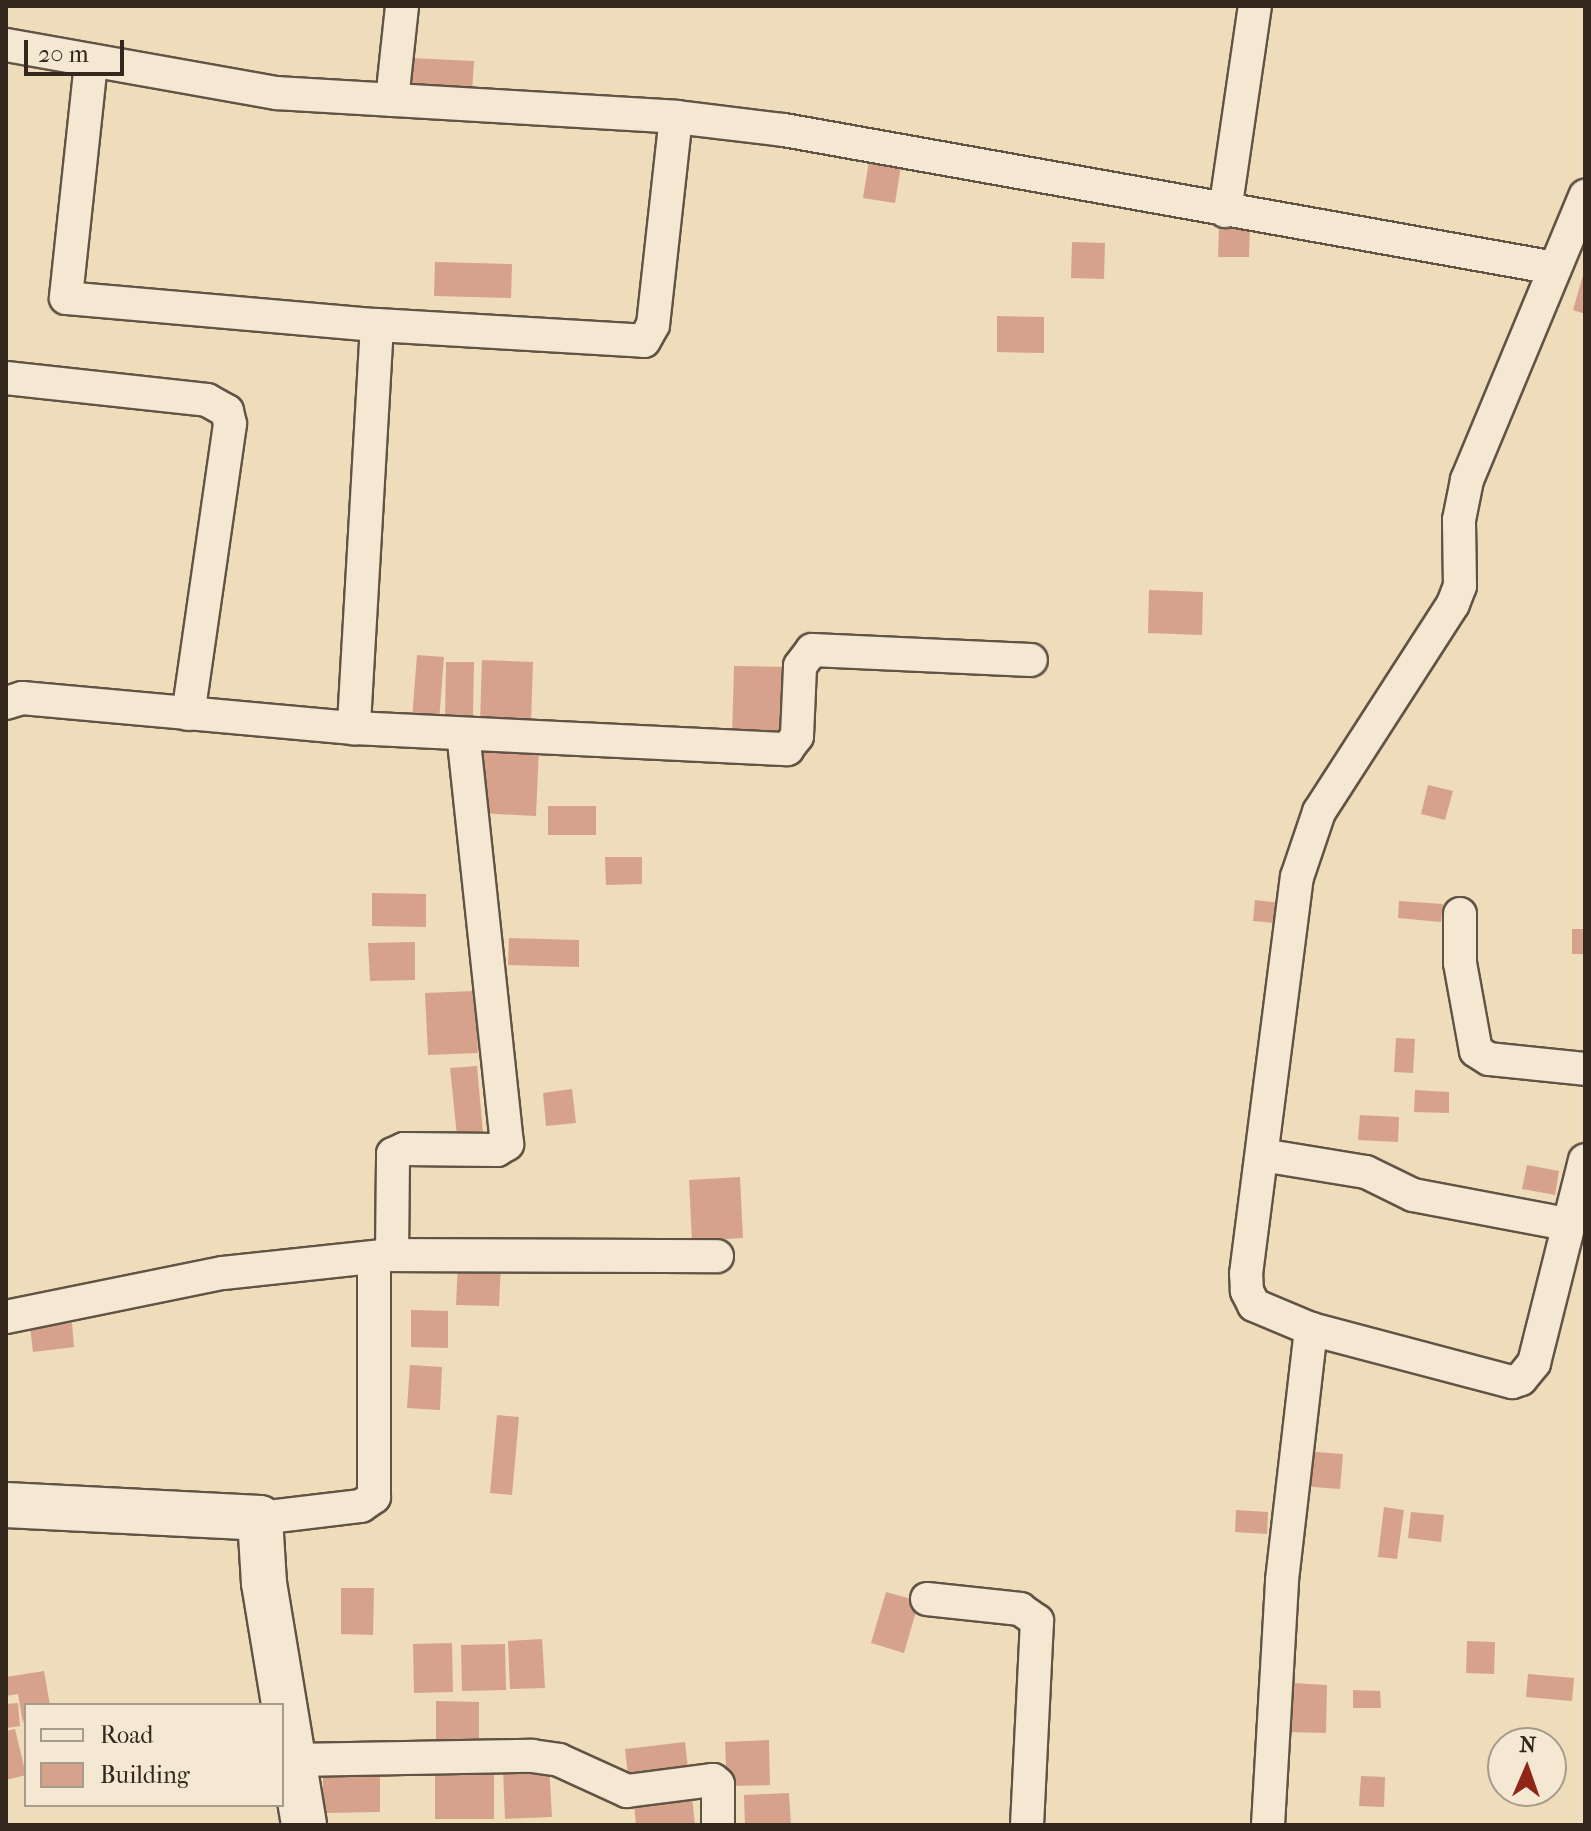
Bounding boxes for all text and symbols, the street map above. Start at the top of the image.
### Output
scale bar [28,24,128,74]
text: 20 m [38,40,89,68]
legend [24,1703,284,1807]
text: Road [100,1721,153,1749]
north arrow [1487,1727,1567,1807]
text: N [1519,1732,1537,1758]
text: Building [100,1761,190,1789]

